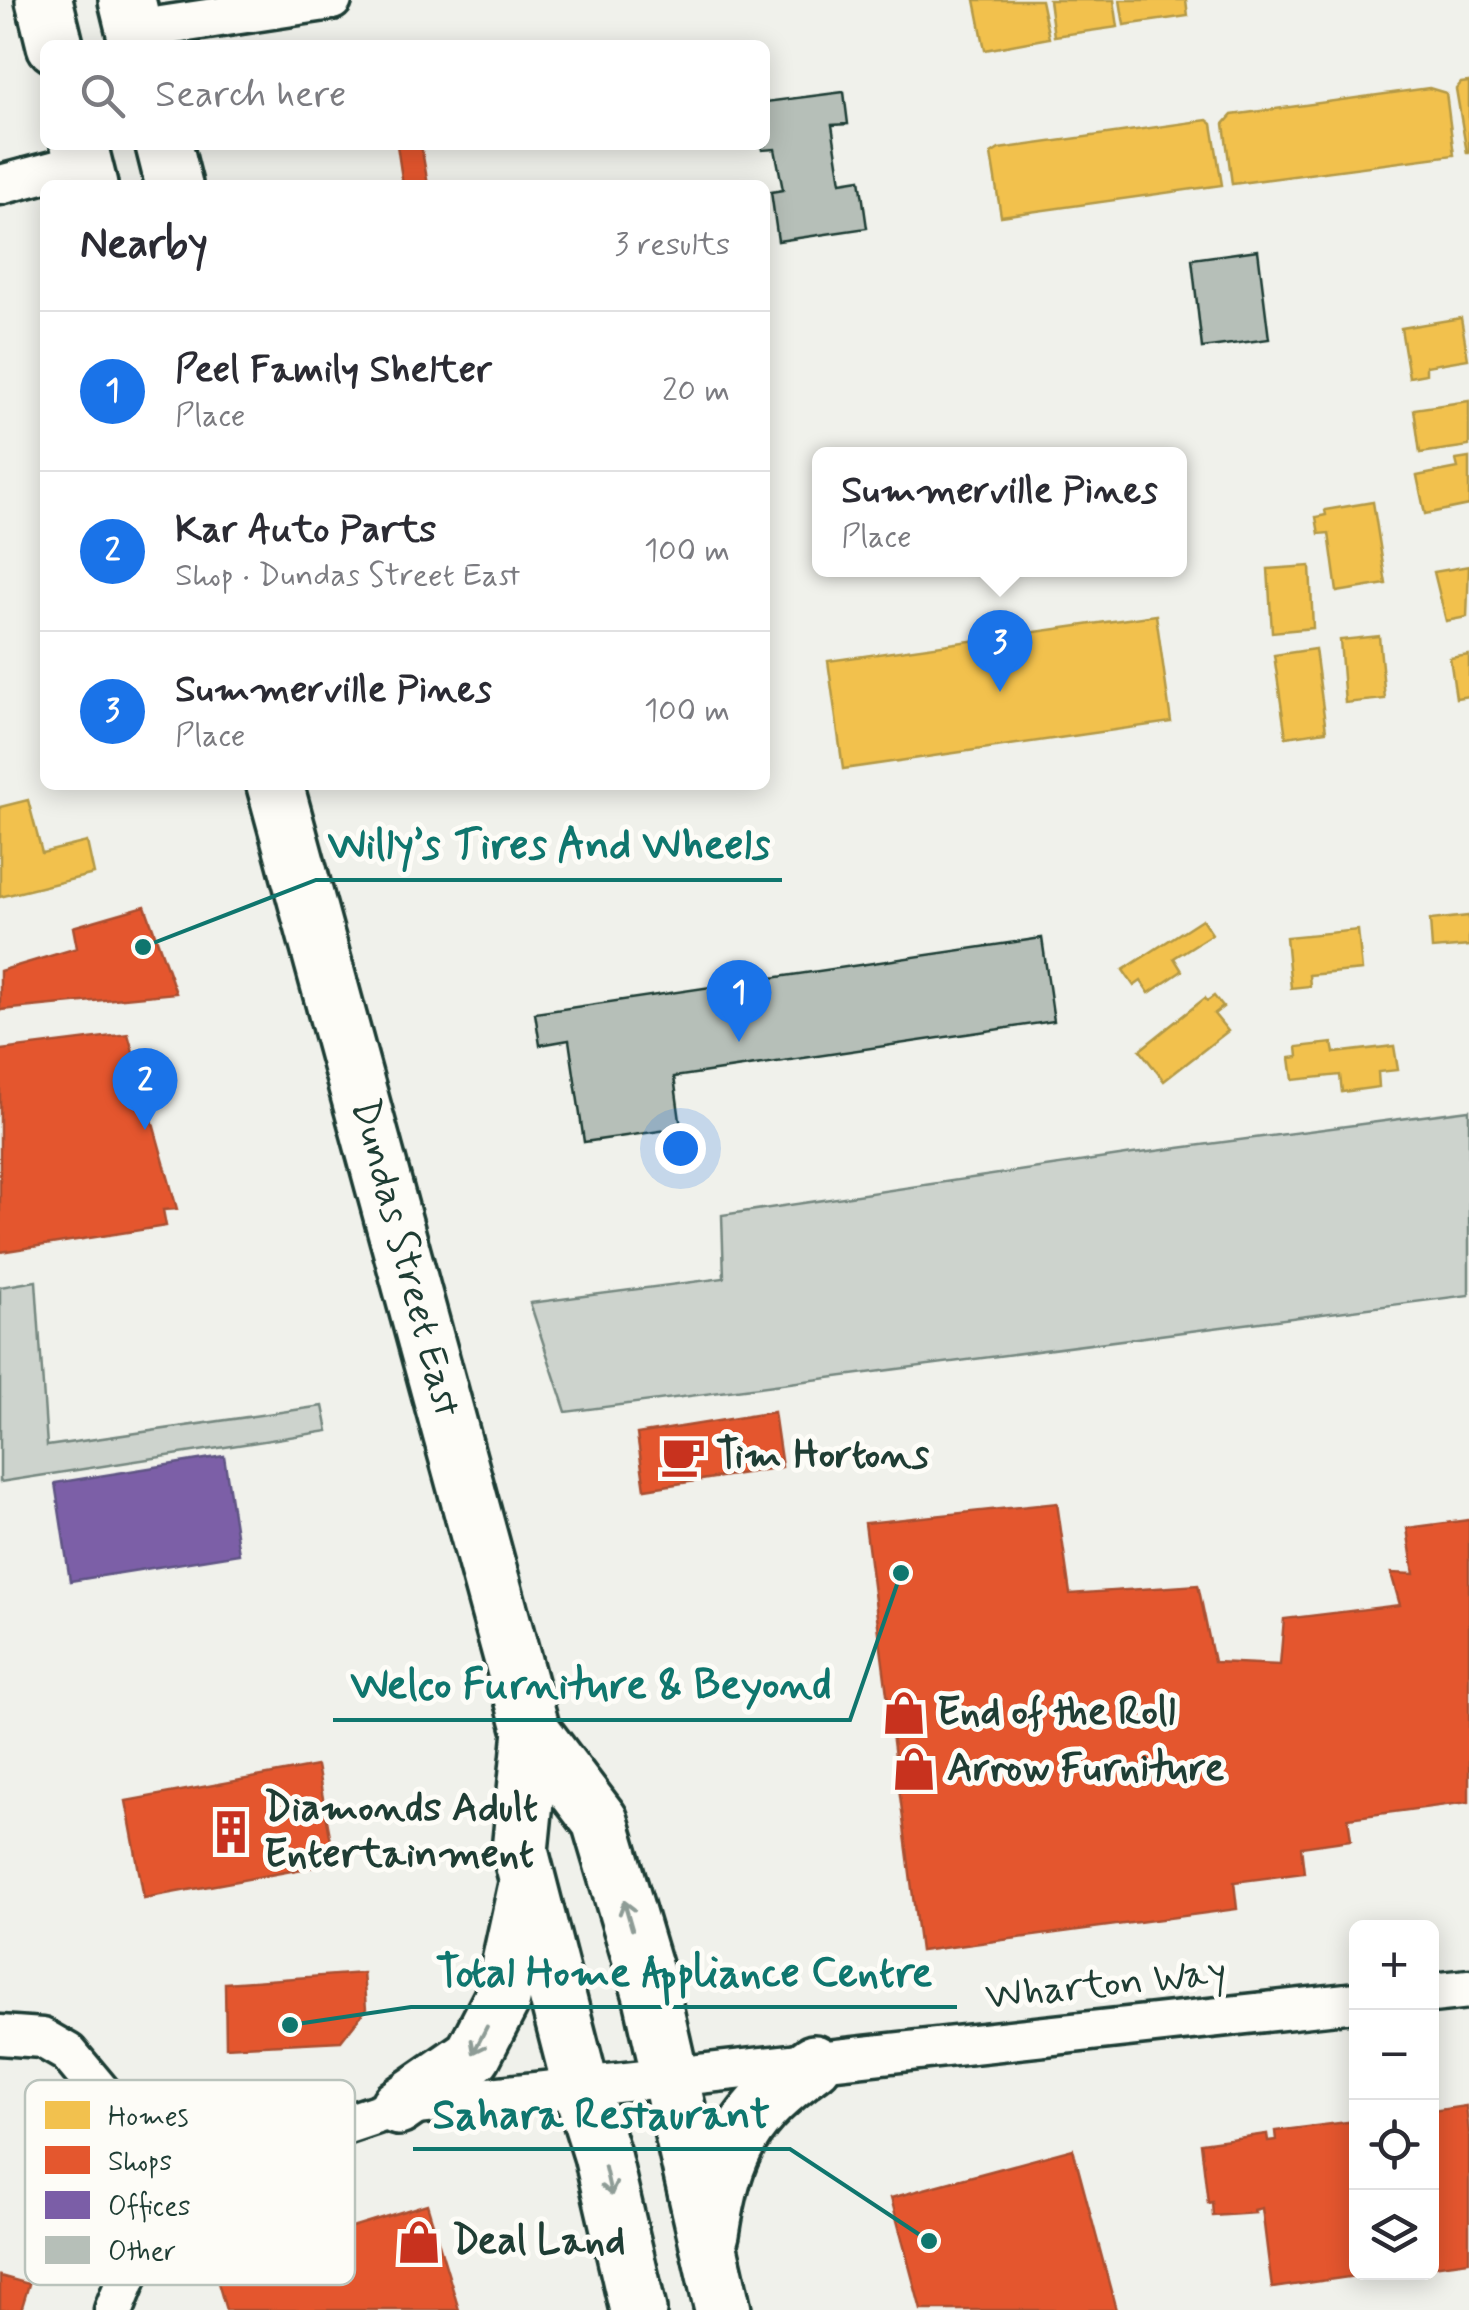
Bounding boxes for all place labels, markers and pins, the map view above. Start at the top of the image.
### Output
pin: 3 [968,610,1032,692]
callout: Willy’s Tires And Wheels [316,808,782,880]
pin: 1 [706,960,772,1042]
pin: 2 [112,1048,178,1130]
place label: Tim Hortons [716,1430,930,1482]
cafe icon: Tim Hortons [659,1432,707,1480]
callout: Welco Furniture & Beyond [333,1648,850,1720]
place label: End of the Roll [937,1687,1176,1739]
shop icon: End of the Roll [880,1689,928,1737]
place label: Arrow Furniture [947,1743,1225,1795]
shop icon: Arrow Furniture [890,1745,938,1793]
place label: Diamonds Adult Entertainment [264,1783,538,1881]
building icon: Diamonds Adult Entertainment [207,1808,255,1856]
callout: Total Home Appliance Centre [411,1935,957,2007]
callout: Sahara Restaurant [413,2077,790,2149]
place label: Deal Land [452,2216,625,2268]
shop icon: Deal Land [395,2218,443,2266]

